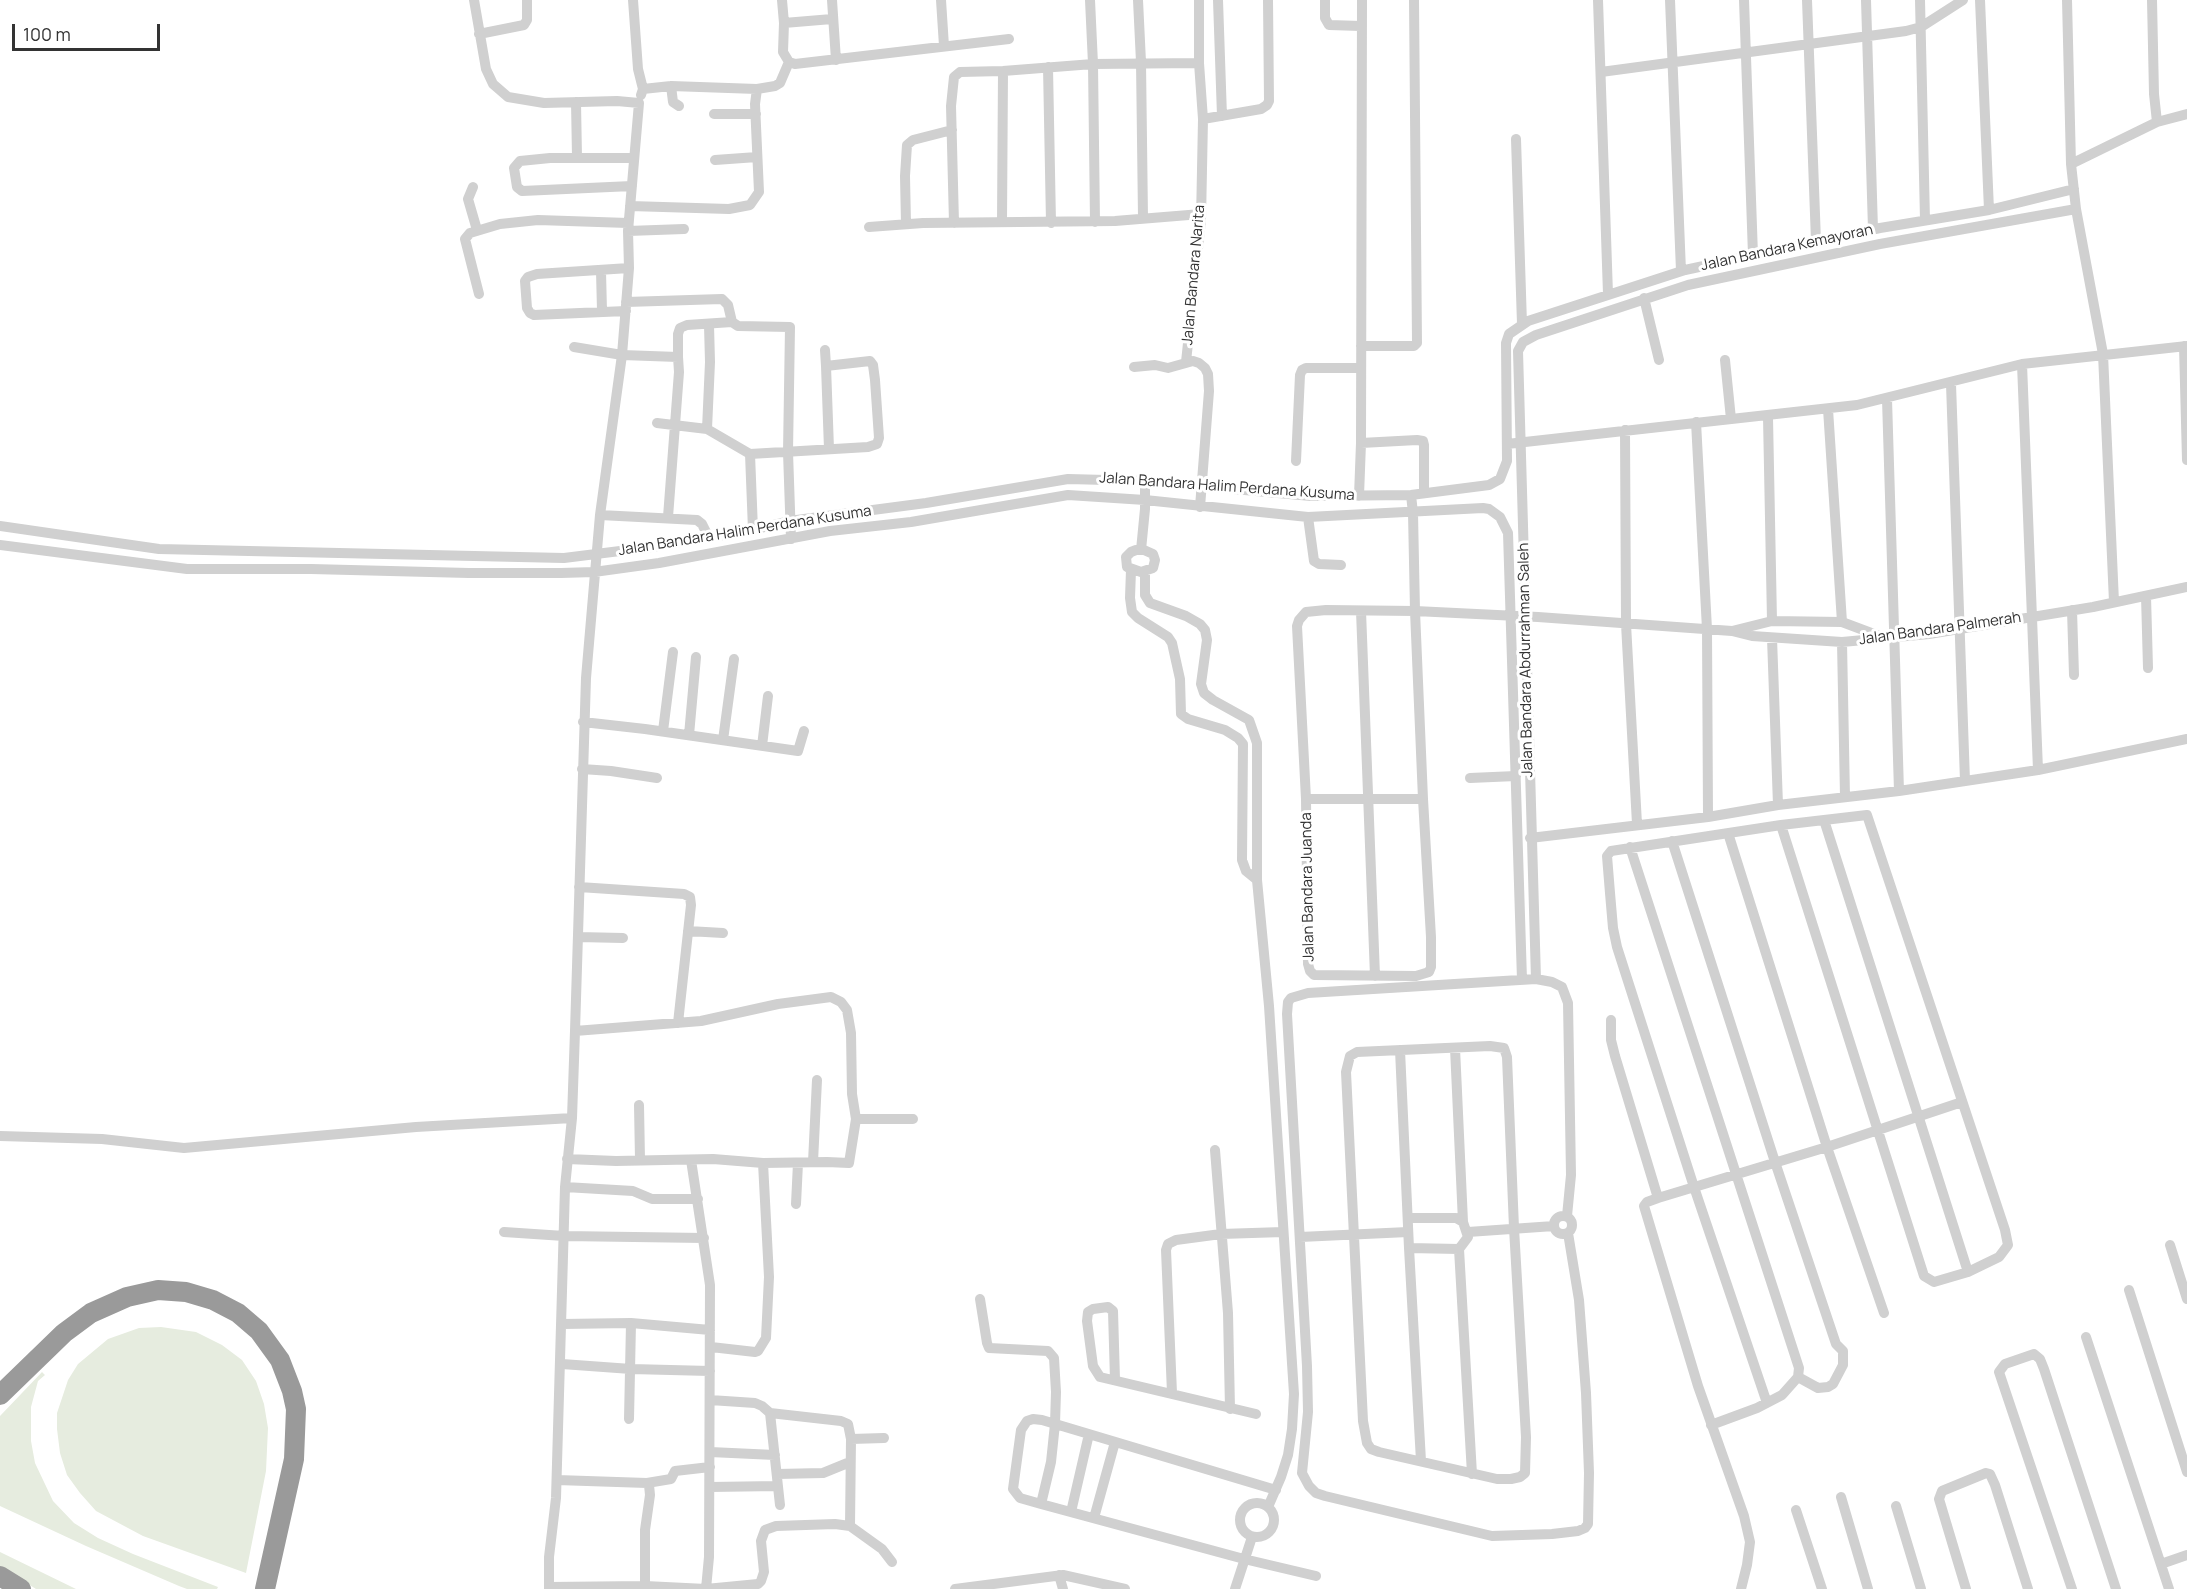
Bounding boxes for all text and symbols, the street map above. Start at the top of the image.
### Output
scale bar [15,12,164,50]
text: 100 m [23,22,71,46]
street label: Jalan Bandara Narita [1179,204,1209,346]
street label: Jalan Bandara Kemayoran [1699,221,1875,275]
street label: Jalan Bandara Halim Perdana Kusuma [1099,469,1355,505]
street label: Jalan Bandara Halim Perdana Kusuma [617,502,873,560]
street label: Jalan Bandara Abdurrahman Saleh [1515,542,1537,778]
street label: Jalan Bandara Palmerah [1858,609,2022,649]
street label: Jalan Bandara Juanda [1298,812,1318,962]

